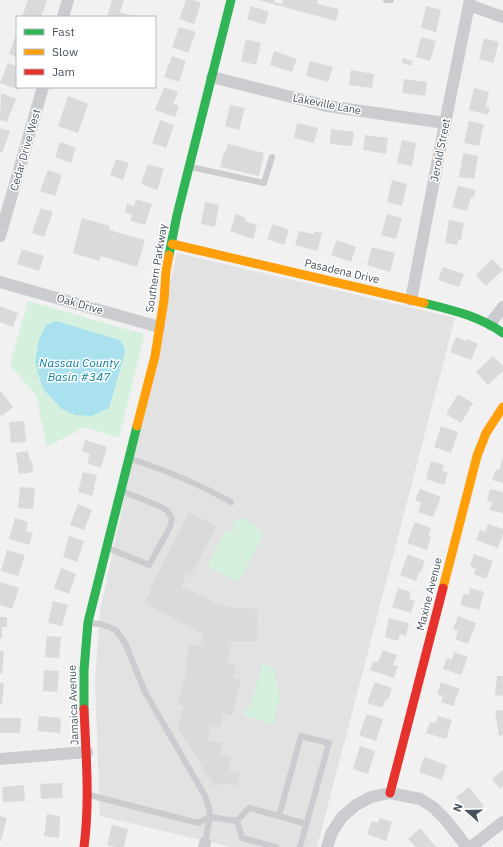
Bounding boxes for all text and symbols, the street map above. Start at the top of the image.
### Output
legend [16,16,156,88]
text: Fast [52,24,75,39]
text: Slow [52,44,78,59]
text: Jam [52,64,75,79]
street label: Lakeville Lane [292,91,362,117]
street label: Cedar Drive West [7,107,43,193]
street label: Jerold Street [427,117,453,183]
street label: Southern Parkway [142,222,170,313]
street label: Pasadena Drive [303,256,381,286]
street label: Oak Drive [55,291,105,317]
water label: Nassau County Basin #347 [39,355,120,384]
street label: Maxine Avenue [413,556,445,632]
street label: Jamaica Avenue [65,665,81,745]
north arrow [447,791,487,831]
text: N [450,801,466,814]

